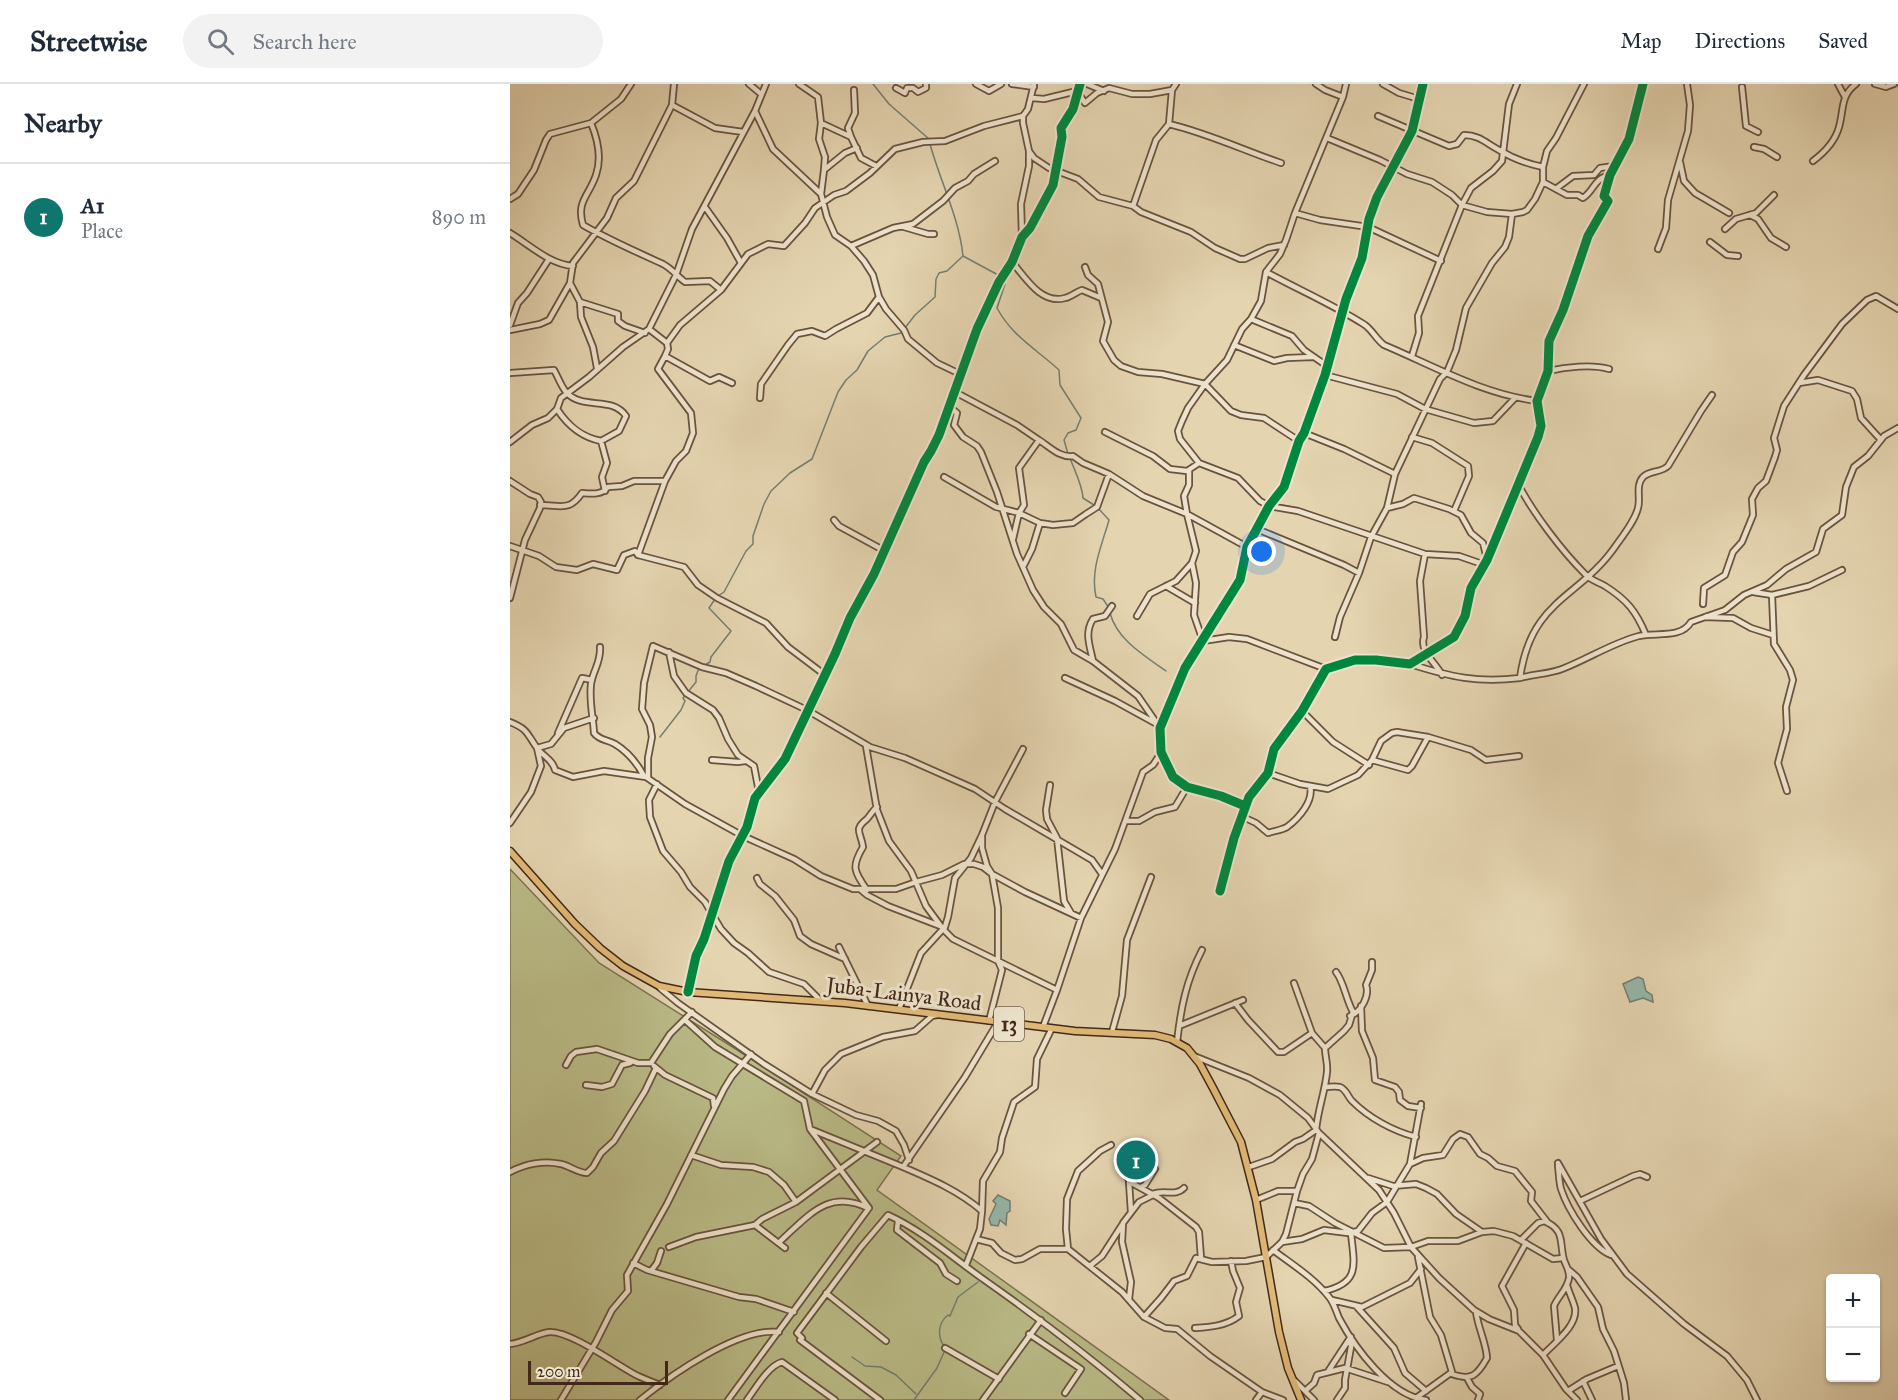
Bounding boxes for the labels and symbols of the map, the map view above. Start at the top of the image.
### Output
your location [1247,537,1276,566]
street label: Juba-Lainya Road [823,971,983,1016]
road number: 13 [994,1007,1024,1041]
pin: 1 [1116,1138,1156,1182]
scale bar [528,1358,668,1386]

